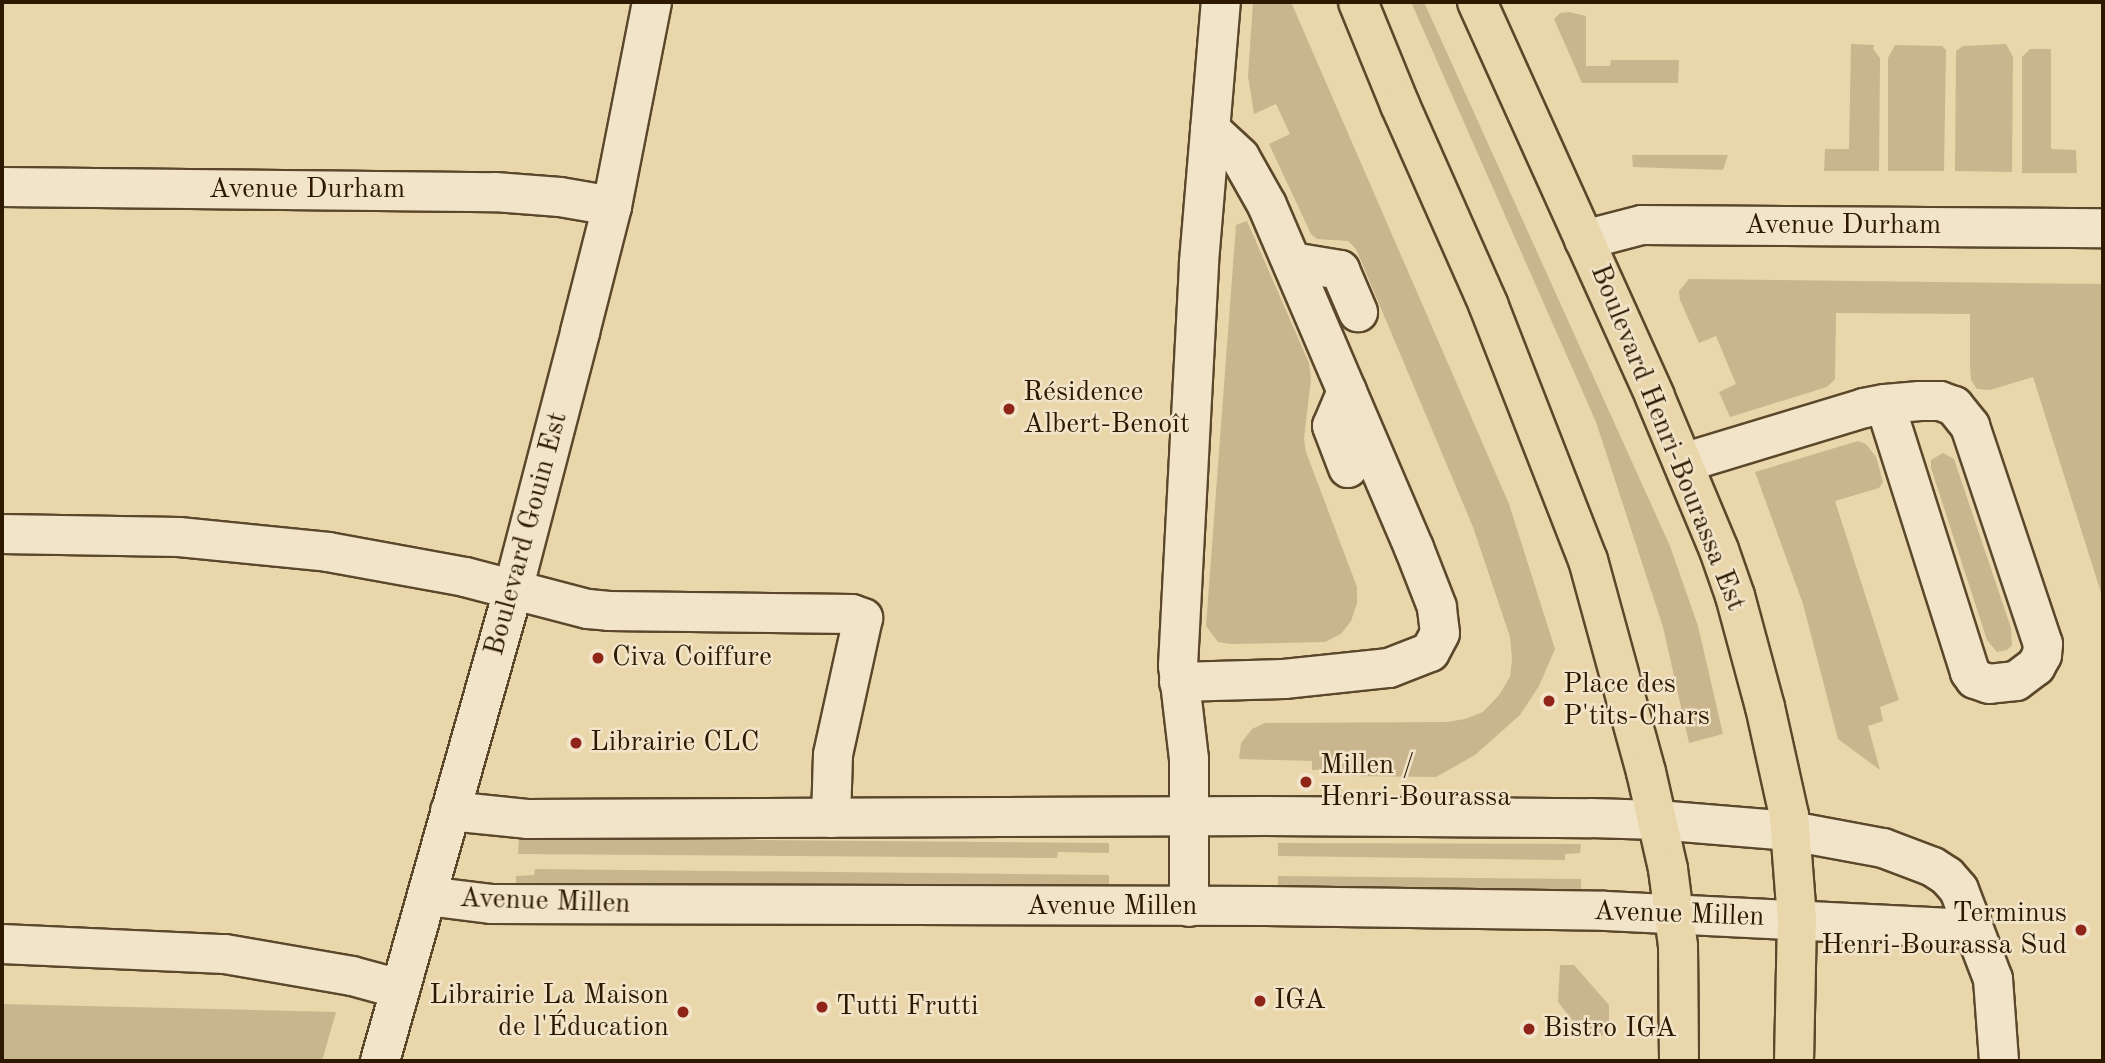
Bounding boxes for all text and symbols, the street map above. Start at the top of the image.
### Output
street label: Avenue Durham [209,173,405,207]
street label: Avenue Durham [1745,209,1941,243]
street label: Boulevard Henri-Bourassa Est [1582,260,1752,616]
place label: Résidence Albert-Benoît [1023,376,1190,442]
marker: Résidence Albert-Benoît [1001,401,1017,417]
street label: Boulevard Gouin Est [478,408,576,660]
place label: Civa Coiffure [612,641,772,675]
marker: Civa Coiffure [590,650,606,666]
place label: Place des P'tits-Chars [1563,668,1710,734]
marker: Place des P'tits-Chars [1541,693,1557,709]
place label: Librairie CLC [590,726,760,760]
marker: Librairie CLC [568,735,584,751]
place label: Millen / Henri-Bourassa [1320,749,1511,815]
marker: Millen / Henri-Bourassa [1298,774,1314,790]
street label: Avenue Millen [459,882,631,922]
street label: Avenue Millen [1027,890,1197,924]
street label: Avenue Millen [1593,895,1765,935]
place label: Terminus Henri-Bourassa Sud [1821,897,2067,963]
marker: Terminus Henri-Bourassa Sud [2073,922,2089,938]
place label: Librairie La Maison de l'Éducation [429,979,669,1045]
place label: IGA [1274,984,1326,1018]
place label: Tutti Frutti [836,990,978,1024]
marker: IGA [1252,993,1268,1009]
marker: Tutti Frutti [814,999,830,1015]
marker: Librairie La Maison de l'Éducation [675,1004,691,1020]
place label: Bistro IGA [1543,1012,1677,1046]
marker: Bistro IGA [1521,1021,1537,1037]

